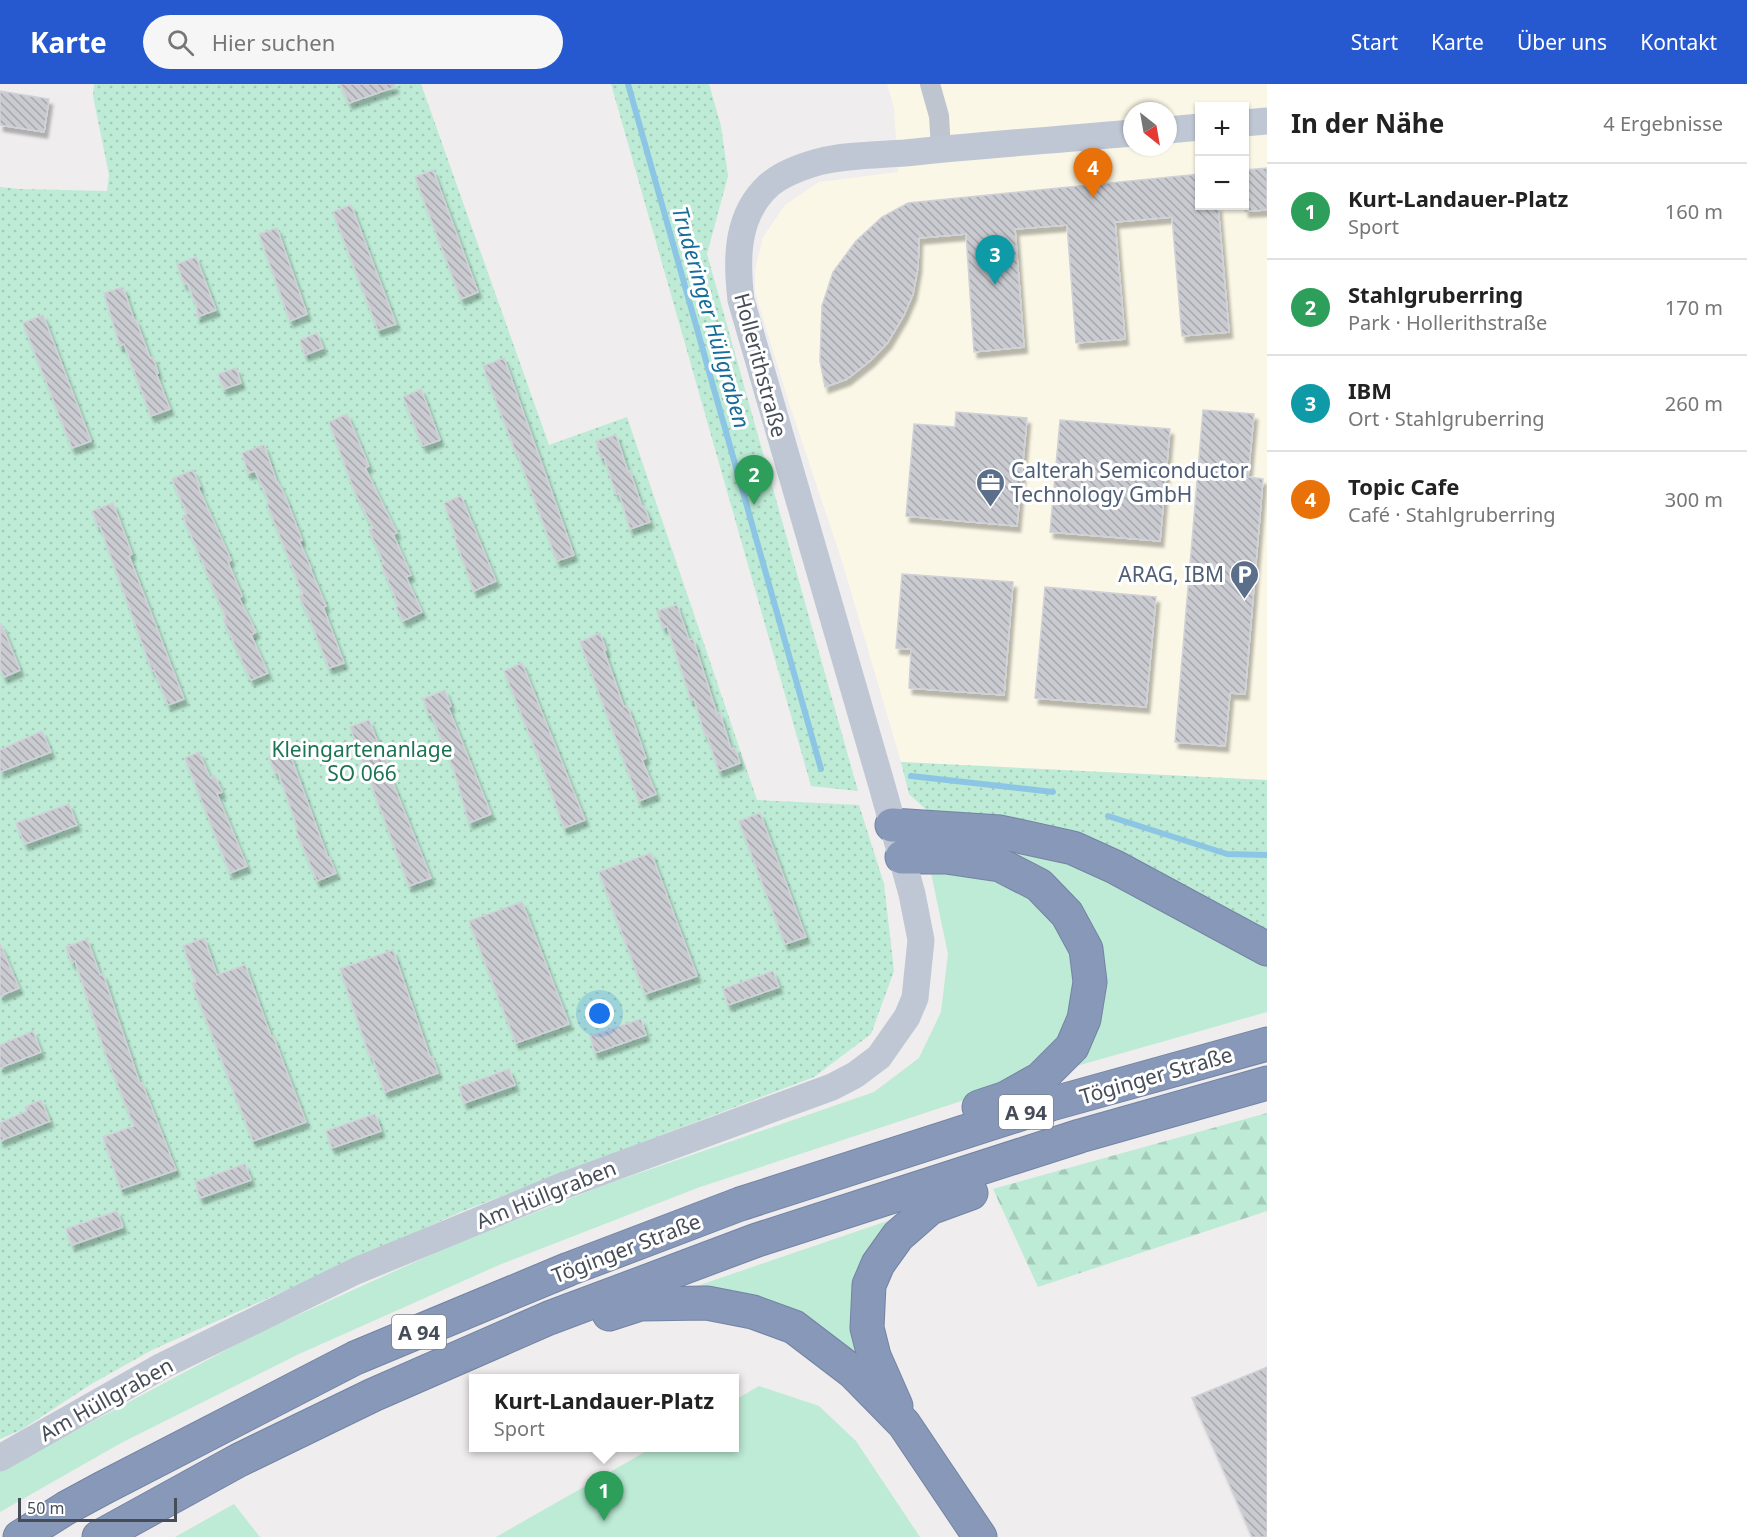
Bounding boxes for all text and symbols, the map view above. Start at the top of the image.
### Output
search box [143,15,563,69]
text: Karte [30,23,107,61]
icon: search [164,26,197,59]
text: Hier suchen [212,27,335,57]
text: Start [1351,28,1398,56]
text: Karte [1431,28,1484,56]
text: Über uns [1517,28,1607,56]
text: Kontakt [1640,28,1717,56]
north arrow [1123,102,1177,156]
map controls [1195,102,1249,210]
button: + [1195,102,1249,156]
text: In der Nähe [1291,105,1444,141]
text: 4 Ergebnisse [1603,110,1723,137]
pin: 4 [1074,148,1112,198]
button: − [1195,156,1249,210]
text: Kurt-Landauer-Platz [1348,183,1568,213]
text: 1 [1305,198,1316,225]
text: 160 m [1665,198,1723,225]
water label: Truderinger Hüllgraben [666,203,758,431]
text: Sport [1348,213,1399,240]
pin: 3 [976,236,1014,285]
text: Stahlgruberring [1348,279,1523,309]
street label: Hollerithstraße [728,290,794,440]
text: 2 [1305,294,1316,321]
text: 170 m [1665,294,1723,321]
text: Park · Hollerithstraße [1348,309,1547,336]
text: IBM [1348,375,1392,405]
text: 3 [1305,390,1316,417]
text: 260 m [1665,390,1723,417]
text: Ort · Stahlgruberring [1348,405,1545,432]
pin: 2 [734,456,774,505]
place label: Calterah Semiconductor Technology GmbH [1011,456,1249,508]
office icon: Calterah Semiconductor Technology GmbH [974,466,1006,508]
text: Topic Cafe [1348,471,1459,501]
text: 4 [1305,486,1316,513]
text: 300 m [1665,486,1723,513]
text: Café · Stahlgruberring [1348,501,1556,528]
parking icon: ARAG, IBM [1229,558,1261,600]
place label: ARAG, IBM [1118,560,1224,588]
park label: Kleingartenanlage SO 066 [271,735,453,787]
your location [585,999,614,1028]
street label: Töginger Straße [1077,1040,1235,1110]
road number: A 94 [999,1095,1053,1129]
street label: Am Hüllgraben [472,1153,620,1235]
street label: Töginger Straße [548,1207,704,1289]
road number: A 94 [392,1315,446,1349]
street label: Am Hüllgraben [34,1351,178,1447]
popup [469,1374,739,1452]
text: Kurt-Landauer-Platz [494,1385,714,1415]
text: Sport [494,1415,545,1442]
pin: 1 [584,1472,624,1521]
scale bar [18,1495,177,1522]
text: 50 m [27,1497,64,1519]

